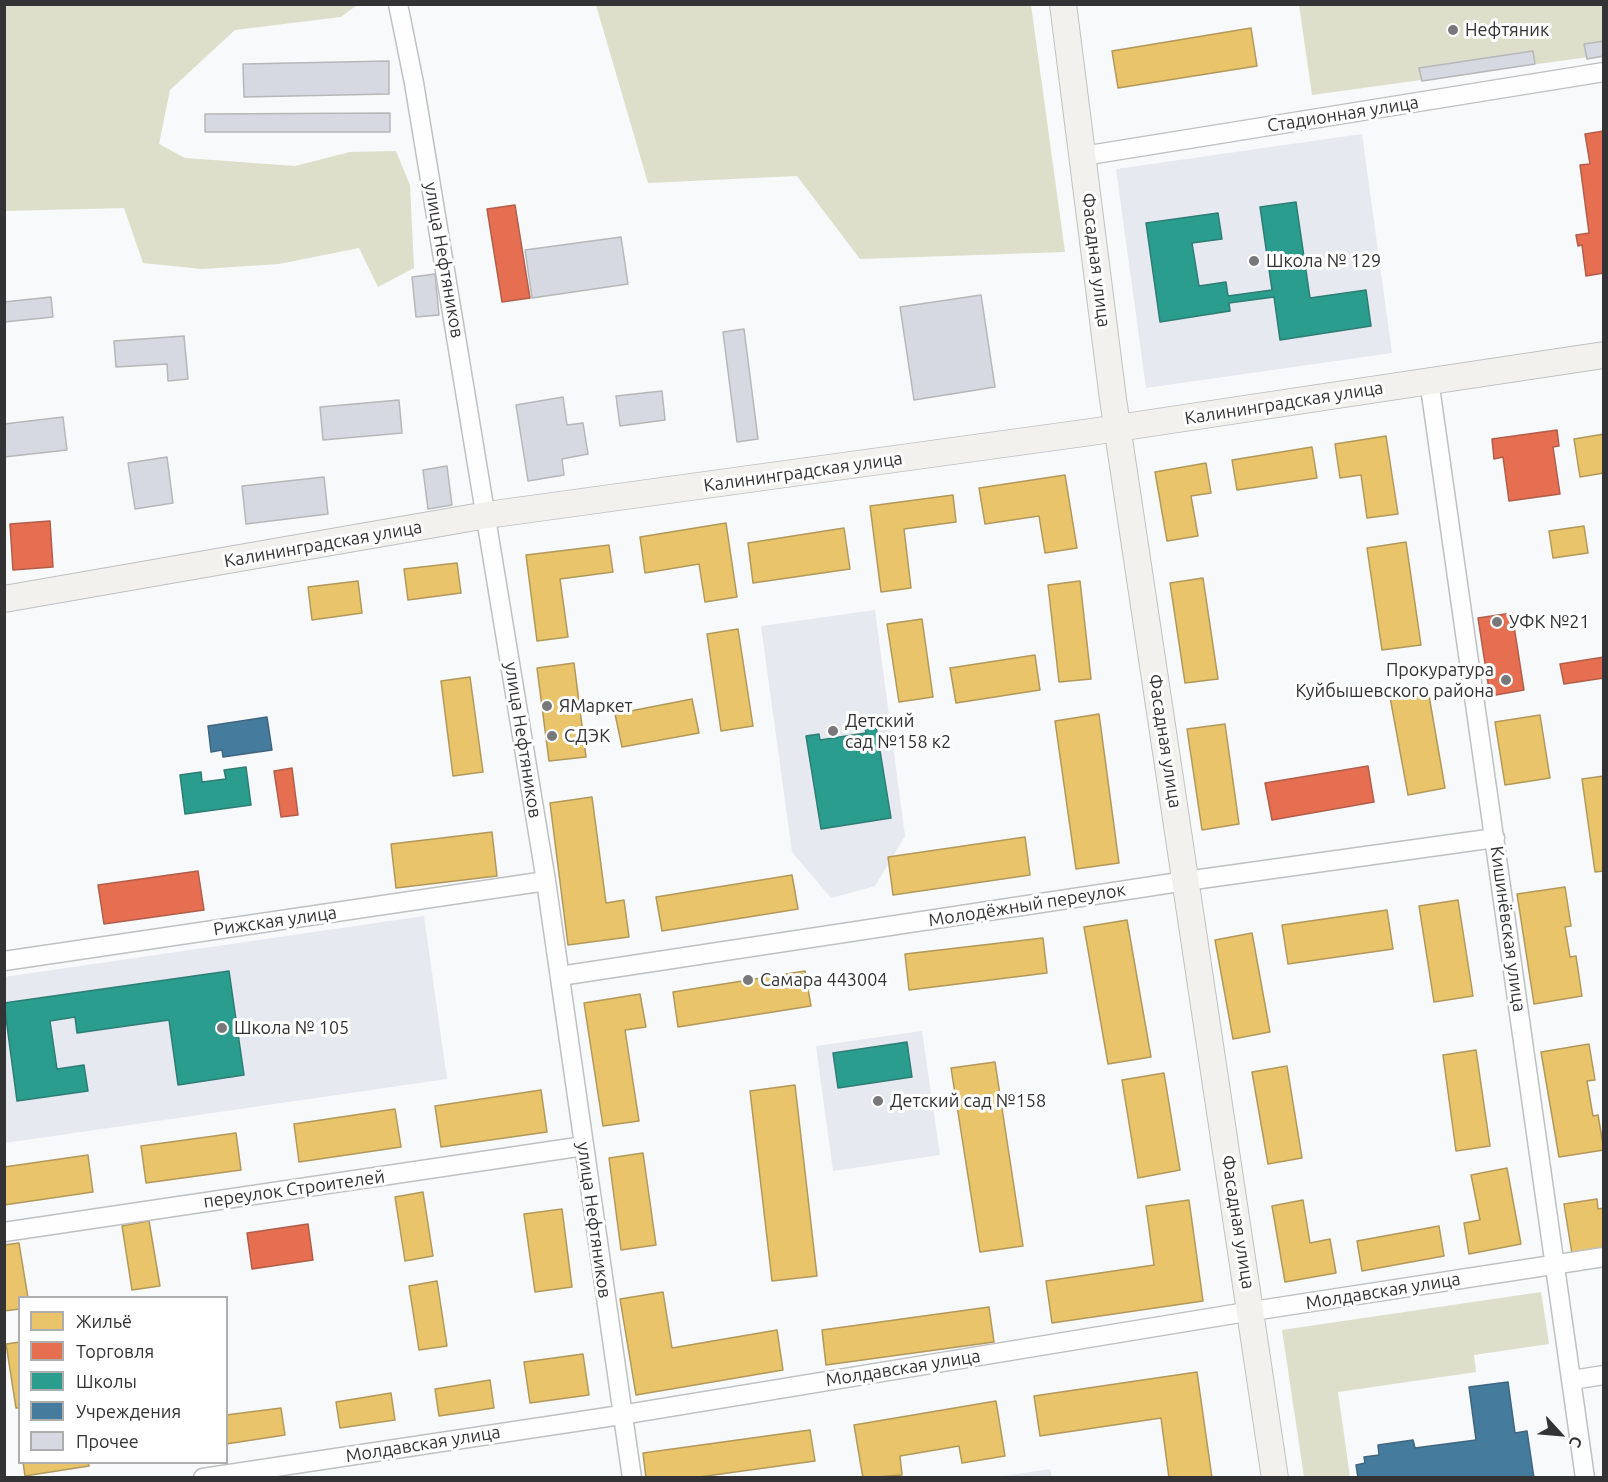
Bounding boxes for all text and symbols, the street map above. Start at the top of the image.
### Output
place label: Нефтяник [1465,19,1549,41]
marker: Нефтяник [1446,23,1460,37]
street label: Стадионная улица [1266,91,1420,137]
street label: улица Нефтяников [420,180,468,340]
street label: Фасадная улица [1077,191,1115,329]
place label: Школа № 129 [1266,250,1381,272]
marker: Школа № 129 [1247,254,1261,268]
street label: Калининградская улица [1183,377,1385,429]
street label: Калининградская улица [702,447,904,497]
street label: Калининградская улица [222,516,424,572]
place label: УФК №21 [1509,611,1590,633]
marker: УФК №21 [1490,615,1504,629]
place label: Прокуратура Куйбышевского района [1296,659,1494,702]
street label: улица Нефтяников [500,660,546,820]
street label: Фасадная улица [1144,672,1186,810]
marker: Прокуратура Куйбышевского района [1499,673,1513,687]
place label: ЯМаркет [559,695,633,717]
marker: ЯМаркет [540,699,554,713]
place label: Детский сад №158 к2 [845,710,951,752]
marker: Детский сад №158 к2 [826,724,840,738]
place label: СДЭК [564,725,610,747]
marker: СДЭК [545,729,559,743]
street label: Кишинёвская улица [1486,845,1530,1013]
street label: Молодёжный переулок [927,879,1127,931]
street label: Рижская улица [212,902,338,940]
place label: Самара 443004 [760,969,887,991]
marker: Самара 443004 [741,973,755,987]
place label: Школа № 105 [234,1017,349,1039]
marker: Школа № 105 [215,1021,229,1035]
place label: Детский сад №158 [890,1090,1046,1112]
marker: Детский сад №158 [871,1094,885,1108]
street label: улица Нефтяников [572,1140,616,1300]
street label: Фасадная улица [1217,1153,1259,1291]
street label: переулок Строителей [202,1166,386,1212]
street label: Молдавская улица [1304,1268,1462,1314]
legend [18,1296,228,1464]
text: Жильё [76,1311,132,1331]
text: Торговля [76,1341,154,1361]
street label: Молдавская улица [824,1345,982,1391]
text: Школы [76,1371,137,1391]
text: Учреждения [76,1401,181,1421]
north arrow [1530,1404,1590,1464]
street label: Молдавская улица [344,1421,502,1467]
text: Прочее [76,1431,139,1451]
text: С [1566,1433,1587,1450]

